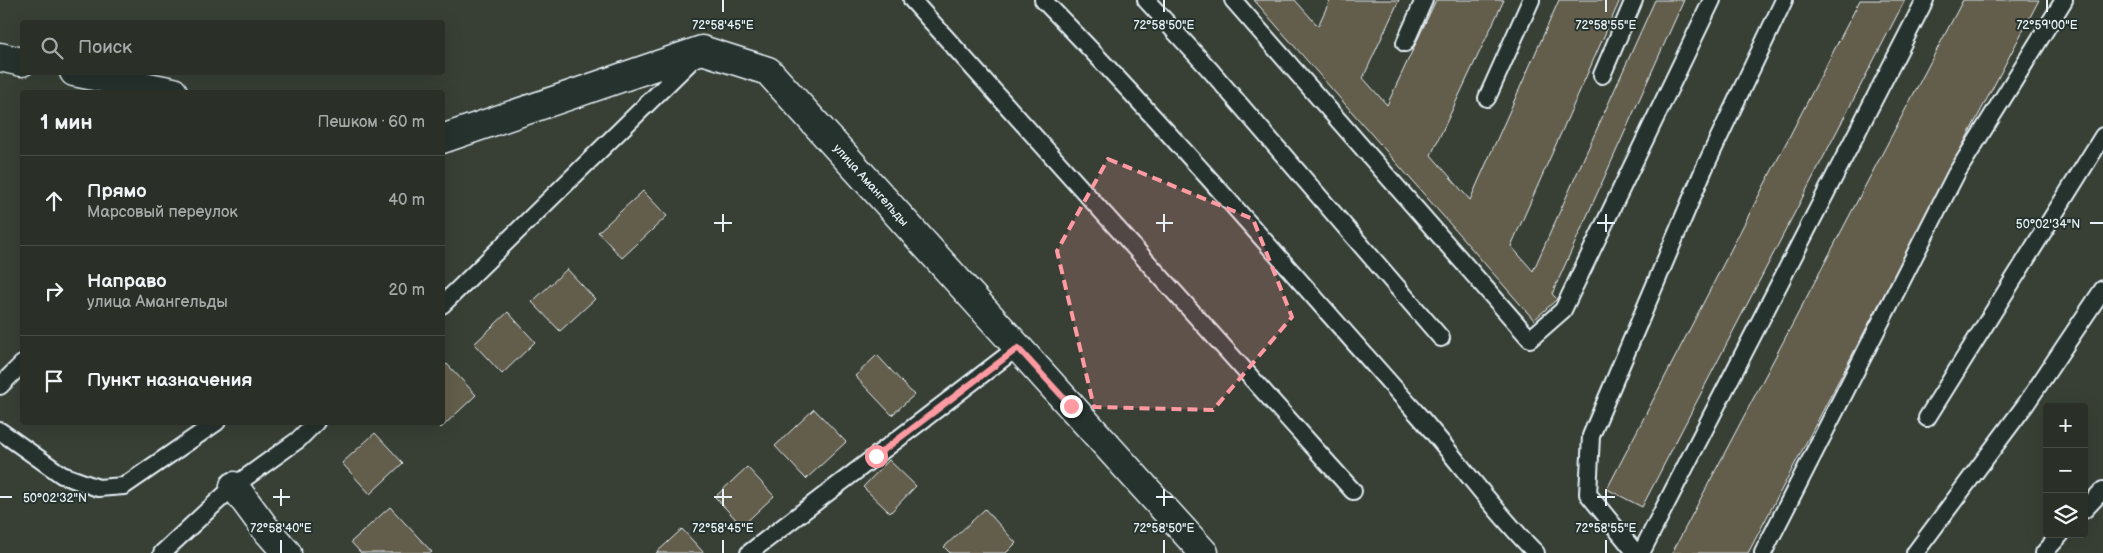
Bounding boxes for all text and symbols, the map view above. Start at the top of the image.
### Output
text: 72°58'45"E [692,18,754,33]
text: 72°58'50"E [1134,18,1195,33]
text: 72°58'55"E [1576,18,1636,33]
text: 72°59'00"E [2016,18,2078,33]
search box [20,20,445,75]
icon: search [38,34,66,62]
text: Поиск [78,36,132,59]
text: 1 мин [40,110,92,135]
text: Пешком · 60 m [317,113,425,132]
street label: улица Амангельды [830,141,912,230]
text: Прямо [87,180,147,203]
icon: ahead [40,187,68,215]
text: 40 m [388,191,425,210]
text: Марсовый переулок [87,203,238,222]
text: 50°02'34"N [2016,217,2080,232]
text: Направо [87,270,167,293]
icon: right [40,277,68,305]
text: 20 m [389,281,425,300]
text: улица Амангельды [87,293,228,312]
icon: arrive [40,367,68,395]
text: Пункт назначения [87,369,252,392]
route end [1060,395,1083,418]
map controls [2043,403,2088,538]
button: + [2043,403,2088,448]
route start [865,445,888,468]
button: − [2043,448,2088,493]
text: 50°02'32"N [23,491,87,506]
button: layers [2043,493,2088,538]
text: 72°58'40"E [250,521,312,536]
text: 72°58'45"E [692,521,754,536]
text: 72°58'50"E [1134,521,1195,536]
text: 72°58'55"E [1576,521,1636,536]

